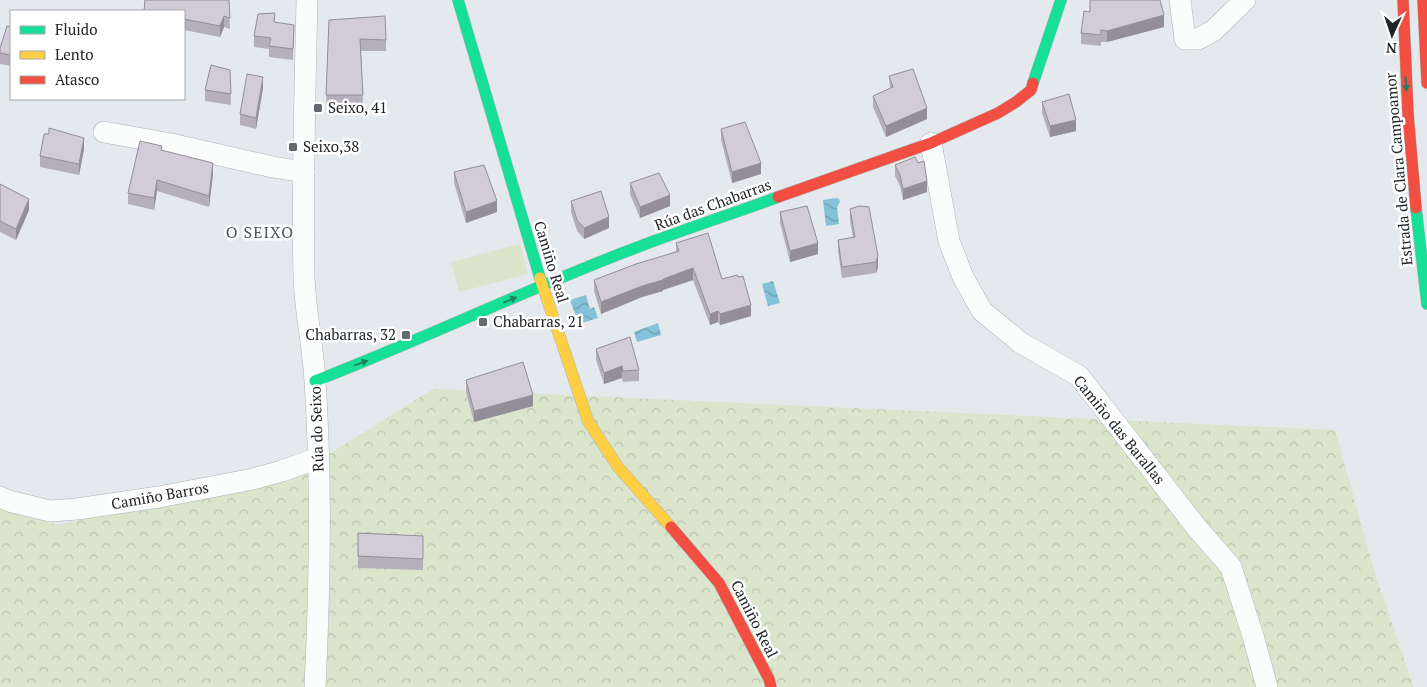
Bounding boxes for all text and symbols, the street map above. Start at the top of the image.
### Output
legend [10,10,185,100]
north arrow [1367,10,1417,60]
text: Fluido [55,19,97,39]
text: N [1385,39,1397,58]
text: Lento [55,44,94,64]
text: Atasco [55,69,99,89]
street label: Estrada de Clara Campoamor [1380,72,1416,266]
one-way arrow [1402,76,1410,92]
place label: Seixo, 41 [328,97,387,117]
marker: Seixo, 41 [312,102,324,114]
place label: Seixo,38 [303,136,359,156]
marker: Seixo,38 [287,141,299,153]
street label: Rúa das Chabarras [652,174,774,234]
street label: Camiño Real [530,218,574,305]
district label: O SEIXO [226,221,294,243]
one-way arrow [503,295,517,303]
place label: Chabarras, 21 [493,311,584,331]
marker: Chabarras, 21 [477,316,489,328]
place label: Chabarras, 32 [305,324,396,344]
marker: Chabarras, 32 [400,329,412,341]
one-way arrow [353,359,368,366]
street label: Camiño das Barallas [1070,371,1170,488]
street label: Rúa do Seixo [305,386,327,472]
street label: Camiño Barros [110,477,210,513]
street label: Camiño Real [727,576,783,661]

